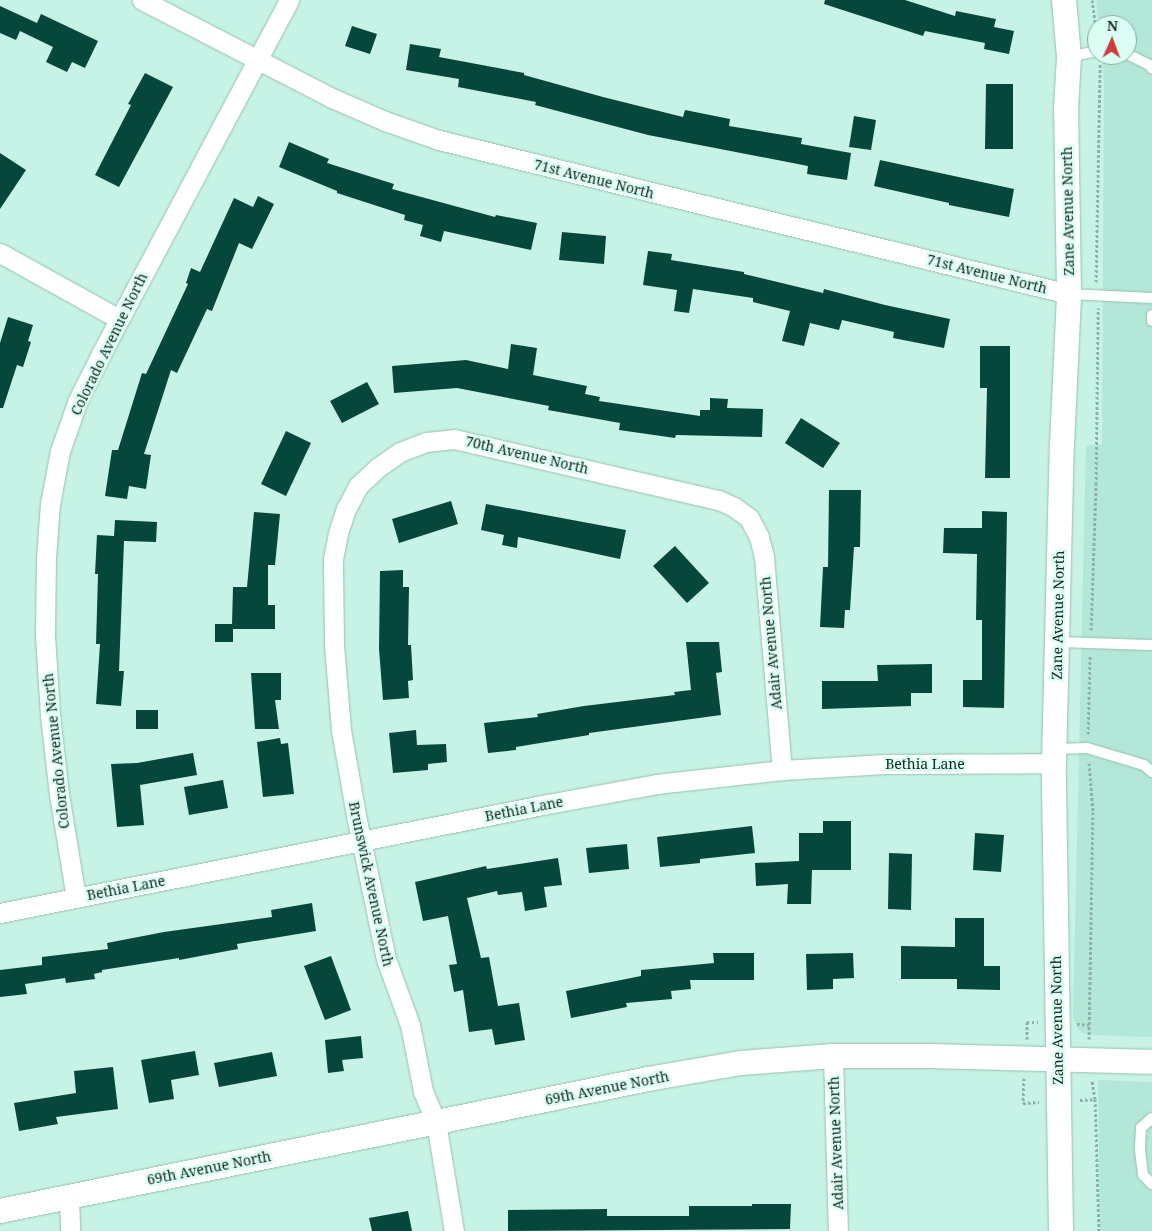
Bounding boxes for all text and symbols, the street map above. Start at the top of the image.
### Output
north arrow [1087,15,1137,65]
text: N [1107,16,1118,35]
street label: Zane Avenue North [1058,146,1078,276]
street label: 71st Avenue North [532,156,656,202]
street label: 71st Avenue North [925,251,1049,297]
street label: Colorado Avenue North [67,270,151,418]
street label: 70th Avenue North [464,433,590,477]
street label: Zane Avenue North [1048,550,1068,680]
street label: Adair Avenue North [757,576,785,710]
street label: Colorado Avenue North [39,672,73,830]
street label: Bethia Lane [885,756,965,772]
street label: Bethia Lane [483,793,565,825]
street label: Brunswick Avenue North [345,800,397,968]
street label: Bethia Lane [85,872,167,904]
street label: Zane Avenue North [1047,955,1067,1085]
street label: 69th Avenue North [544,1068,670,1108]
street label: Adair Avenue North [825,1076,847,1210]
street label: 69th Avenue North [146,1148,272,1188]

